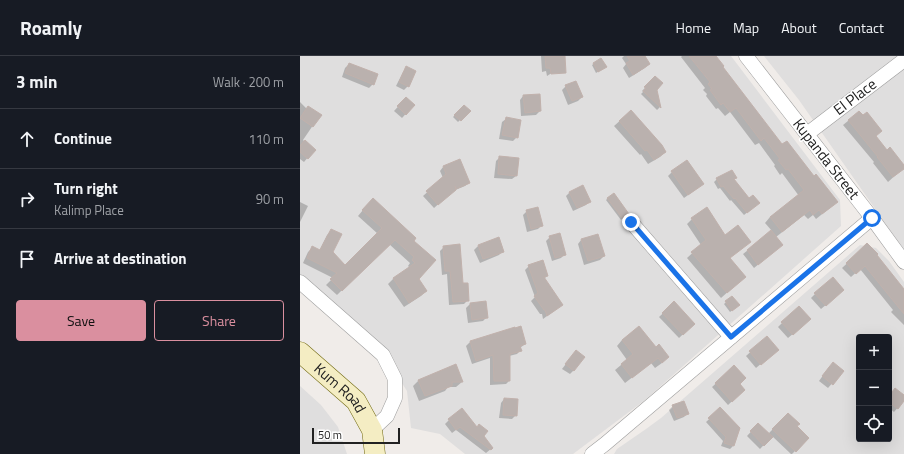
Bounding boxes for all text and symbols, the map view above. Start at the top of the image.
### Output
text: Roamly [20,13,82,42]
text: Home [676,17,711,38]
text: Map [733,17,759,38]
text: About [781,17,817,38]
text: Contact [839,17,884,38]
text: 3 min [16,69,57,95]
text: Walk · 200 m [213,72,284,92]
street label: El Place [828,73,881,121]
street label: Kupanda Street [787,113,866,205]
text: Continue [54,127,112,150]
icon: ahead [16,128,38,150]
text: 110 m [248,129,284,149]
text: Turn right [54,177,118,200]
icon: right [16,188,38,210]
text: 90 m [256,189,284,209]
text: Kalimp Place [54,200,124,220]
route start [863,209,881,227]
route end [622,213,640,231]
text: Arrive at destination [54,247,187,270]
icon: arrive [16,248,38,270]
button: Save [16,300,146,341]
button: Share [154,300,284,341]
map controls [856,334,892,442]
button: + [856,334,892,370]
street label: Kum Road [309,357,372,417]
button: − [856,370,892,406]
button: locate [856,406,892,442]
scale bar [312,426,400,445]
text: 50 m [318,427,342,443]

